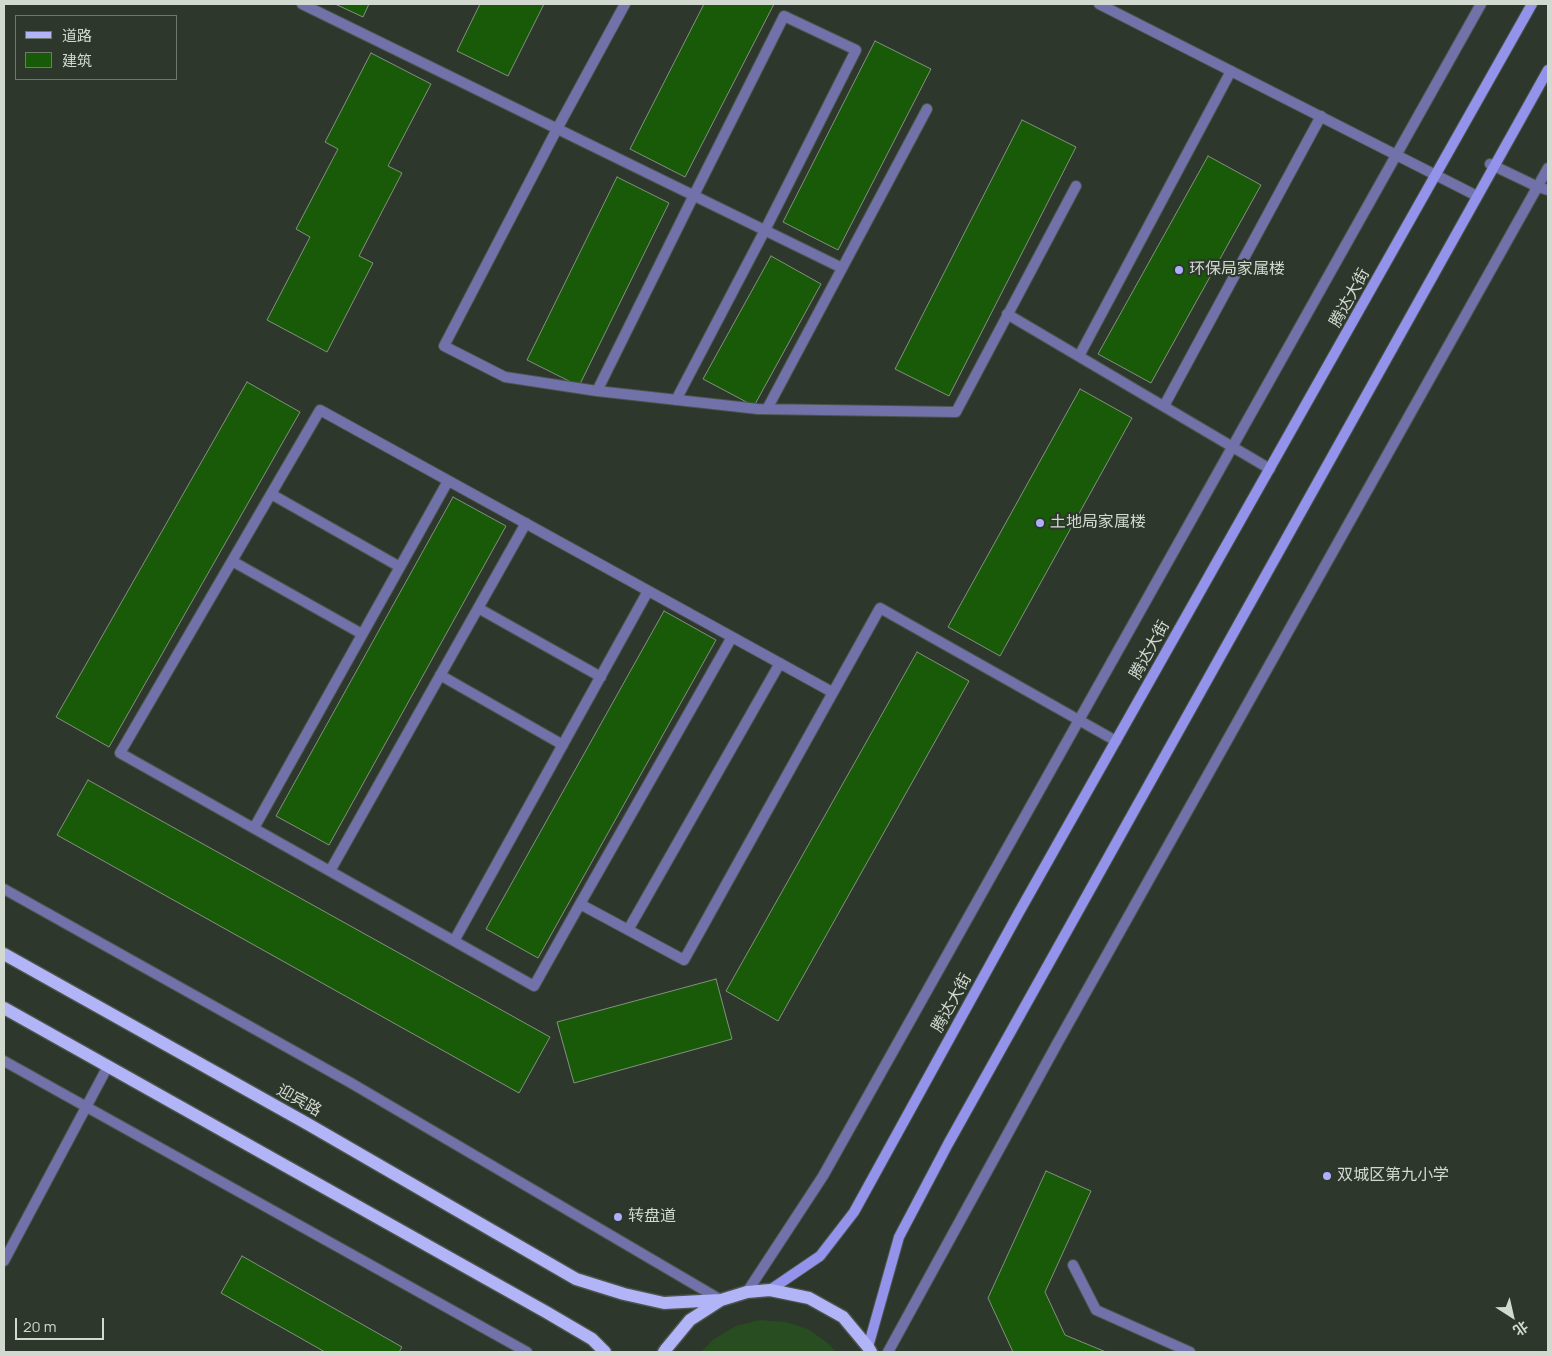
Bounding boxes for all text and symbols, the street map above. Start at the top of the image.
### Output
legend [15,15,178,80]
text: 道路 [62,25,92,46]
text: 建筑 [62,50,92,71]
place label: 环保局家属楼 [1189,260,1285,280]
marker: 环保局家属楼 [1173,264,1185,276]
street label: 腾达大街 [1326,265,1374,331]
place label: 土地局家属楼 [1050,513,1146,533]
marker: 土地局家属楼 [1034,517,1046,529]
street label: 腾达大街 [1126,617,1174,683]
street label: 腾达大街 [928,970,976,1036]
street label: 迎宾路 [273,1081,325,1121]
place label: 双城区第九小学 [1337,1166,1449,1186]
marker: 双城区第九小学 [1321,1170,1333,1182]
place label: 转盘道 [628,1207,676,1227]
marker: 转盘道 [612,1211,624,1223]
north arrow [1487,1291,1537,1341]
scale bar [18,1308,106,1340]
text: 20 m [23,1316,56,1337]
text: 北 [1510,1317,1532,1340]

